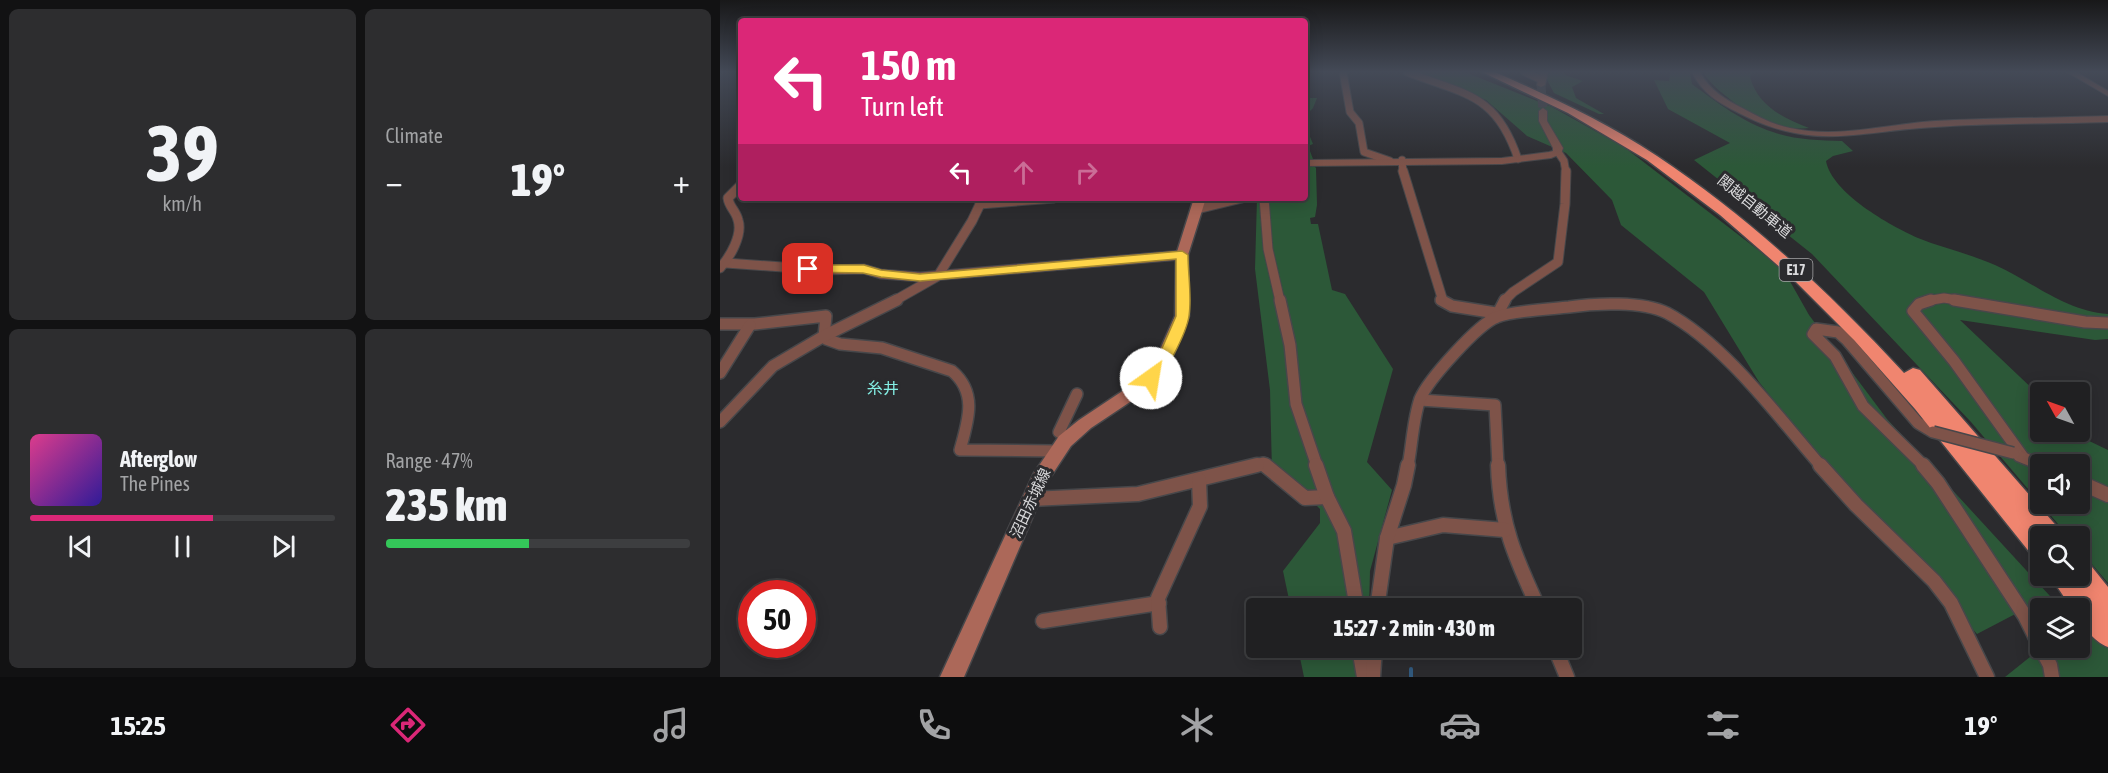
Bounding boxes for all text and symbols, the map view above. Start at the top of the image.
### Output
text: 150 m [861,41,956,89]
icon: left [762,42,840,120]
text: Turn left [861,91,944,122]
text: 39 [146,108,219,198]
text: Climate [386,124,443,147]
text: 19° [510,154,565,206]
icon: left [944,156,977,189]
icon: ahead [1007,156,1040,189]
icon: right [1070,156,1103,189]
text: − [386,162,403,200]
text: + [673,162,690,200]
street label: 関越自動車道 [1715,171,1795,241]
text: km/h [162,192,202,215]
pin [782,243,833,294]
icon: arrive [791,252,824,285]
road number: E17 [1780,259,1812,281]
position arrow [1119,346,1183,410]
district label: 糸井 [867,379,899,397]
north arrow [2030,382,2090,442]
map controls [2030,382,2090,658]
text: Afterglow [120,446,197,472]
text: Range · 47% [386,449,473,472]
button: sound [2030,454,2090,514]
street label: 沼田赤城線 [1006,465,1054,541]
text: The Pines [120,472,190,495]
text: 235 km [386,479,507,531]
button: search [2030,526,2090,586]
icon: previous [64,530,97,563]
icon: pause [166,530,199,563]
icon: next [267,530,300,563]
speed limit sign: 50 [738,580,816,658]
button: layers [2030,598,2090,658]
text: 15:27 · 2 min · 430 m [1333,615,1495,641]
icon: directions [387,704,429,746]
icon: music [650,704,692,746]
icon: phone [913,704,955,746]
icon: climate [1176,704,1218,746]
icon: car [1439,704,1481,746]
icon: filters [1702,704,1744,746]
text: 15:25 [110,710,166,741]
text: 19° [1965,710,1997,741]

